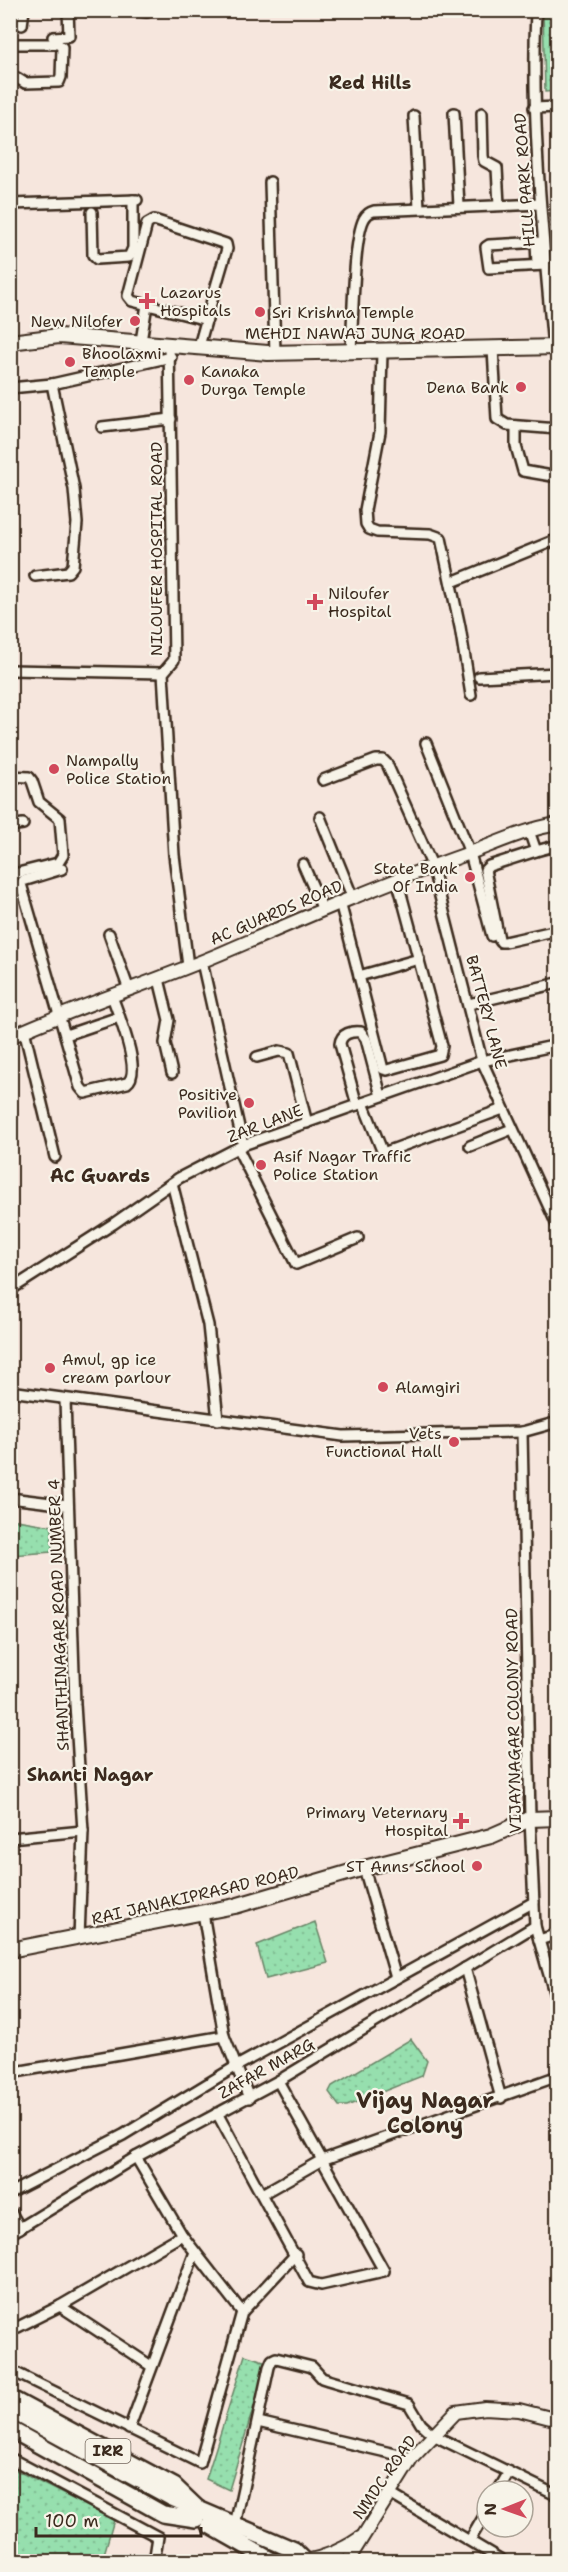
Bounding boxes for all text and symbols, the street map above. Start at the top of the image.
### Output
district label: Red Hills [329,71,411,95]
street label: HILL PARK ROAD [509,112,540,248]
place label: Lazarus Hospitals [160,282,231,321]
marker: Lazarus Hospitals [138,292,156,310]
place label: Sri Krishna Temple [272,302,414,323]
marker: Sri Krishna Temple [253,305,267,319]
place label: New Nilofer [31,311,123,332]
marker: New Nilofer [128,314,142,328]
street label: MEHDI NAWAJ JUNG ROAD [245,323,465,344]
place label: Bhoolaxmi Temple [82,343,162,382]
marker: Bhoolaxmi Temple [63,355,77,369]
place label: Kanaka Durga Temple [201,361,306,400]
marker: Kanaka Durga Temple [182,373,196,387]
place label: Dena Bank [426,377,509,398]
marker: Dena Bank [514,380,528,394]
street label: NILOUFER HOSPITAL ROAD [146,442,167,656]
place label: Niloufer Hospital [328,583,391,622]
marker: Niloufer Hospital [306,593,324,611]
place label: Nampally Police Station [66,750,171,789]
marker: Nampally Police Station [47,762,61,776]
place label: State Bank Of India [374,858,458,897]
marker: State Bank Of India [463,870,477,884]
street label: AC GUARDS ROAD [207,875,346,950]
street label: BATTERY LANE [461,953,512,1071]
place label: Positive Pavilion [178,1084,237,1123]
marker: Positive Pavilion [242,1096,256,1110]
street label: ZAR LANE [224,1099,306,1147]
place label: Asif Nagar Traffic Police Station [273,1146,411,1185]
marker: Asif Nagar Traffic Police Station [254,1158,268,1172]
district label: AC Guards [50,1164,150,1188]
place label: Amul, gp ice cream parlour [62,1349,171,1388]
marker: Amul, gp ice cream parlour [43,1361,57,1375]
place label: Alamgiri [395,1377,460,1398]
marker: Alamgiri [376,1380,390,1394]
place label: Vets Functional Hall [326,1423,442,1462]
marker: Vets Functional Hall [447,1435,461,1449]
street label: SHANTHINAGAR ROAD NUMBER 4 [43,1479,74,1751]
street label: VIJAYNAGAR COLONY ROAD [501,1608,526,1834]
district label: Shanti Nagar [27,1763,154,1787]
place label: Primary Veternary Hospital [306,1802,448,1841]
marker: Primary Veternary Hospital [452,1812,470,1830]
place label: ST Anns School [346,1856,465,1877]
marker: ST Anns School [470,1859,484,1873]
street label: RAI JANAKIPRASAD ROAD [89,1861,301,1930]
street label: ZAFAR MARG [214,2033,318,2104]
district label: Vijay Nagar Colony [356,2086,494,2140]
street label: NMDC ROAD [348,2431,421,2523]
road number: IRR [86,2439,130,2463]
north arrow [475,2479,535,2539]
scale bar [36,2500,201,2538]
text: N [480,2503,501,2516]
text: 100 m [45,2509,99,2533]

